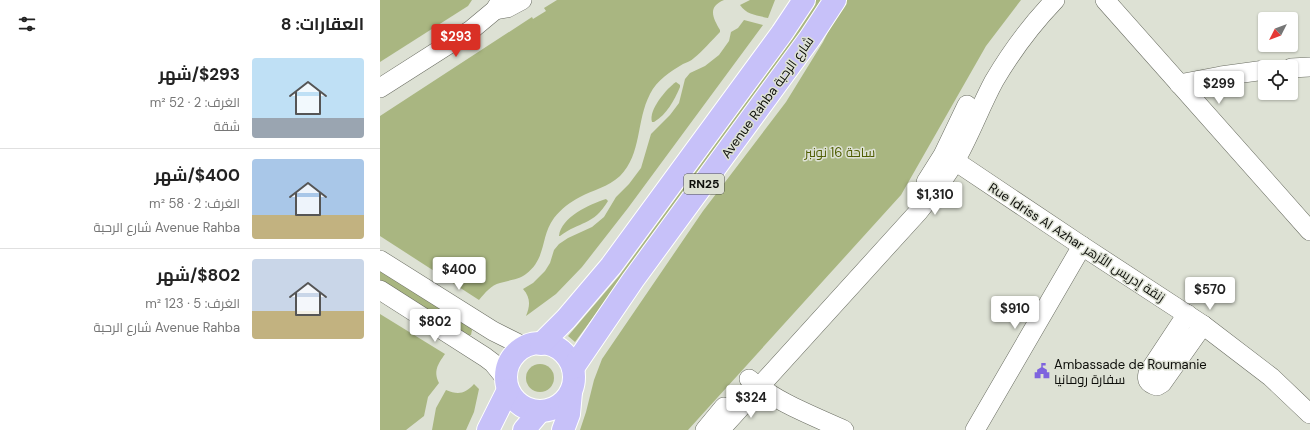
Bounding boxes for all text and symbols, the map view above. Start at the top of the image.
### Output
north arrow [1258,12,1298,52]
map controls [1258,12,1298,100]
icon: filters [16,13,38,35]
text: العقارات: 8 [281,13,364,35]
pin: $293 [432,24,480,58]
text: $293 [440,28,472,45]
street label: Avenue Rahba شارع الرحبة [717,33,817,162]
button: locate [1258,60,1298,100]
text: $293/شهر [159,63,240,85]
pin: $299 [1195,71,1243,105]
icon: home [284,74,332,122]
text: $299 [1203,75,1235,92]
text: الغرف: 2 · 52 m² [150,94,240,111]
text: شقة [213,118,240,135]
park label: ساحة 16 نونبر [804,144,875,161]
text: $400/شهر [154,164,240,186]
road number: RN25 [684,174,724,194]
icon: home [284,175,332,223]
street label: Rue Idriss Al Azhar زنقة إدريس الأزهر [985,179,1168,306]
pin: $1,310 [902,182,968,216]
text: $1,310 [916,186,954,203]
text: الغرف: 2 · 58 m² [149,195,240,212]
text: Avenue Rahba شارع الرحبة [93,219,240,236]
pin: $400 [435,257,483,291]
text: $400 [442,261,476,278]
text: $802/شهر [157,264,240,286]
icon: home [284,275,332,323]
pin: $570 [1186,277,1234,311]
text: $570 [1194,281,1226,298]
text: الغرف: 5 · 123 m² [145,295,240,312]
pin: $910 [991,296,1039,330]
text: $910 [1000,300,1030,317]
pin: $802 [411,309,459,343]
text: $802 [419,313,451,330]
text: Avenue Rahba شارع الرحبة [93,319,240,336]
place label: Ambassade de Roumanie سفارة رومانيا [1054,356,1207,388]
public building icon: Ambassade de Roumanie سفارة رومانيا [1033,362,1051,380]
pin: $324 [727,385,775,419]
text: $324 [735,389,767,406]

